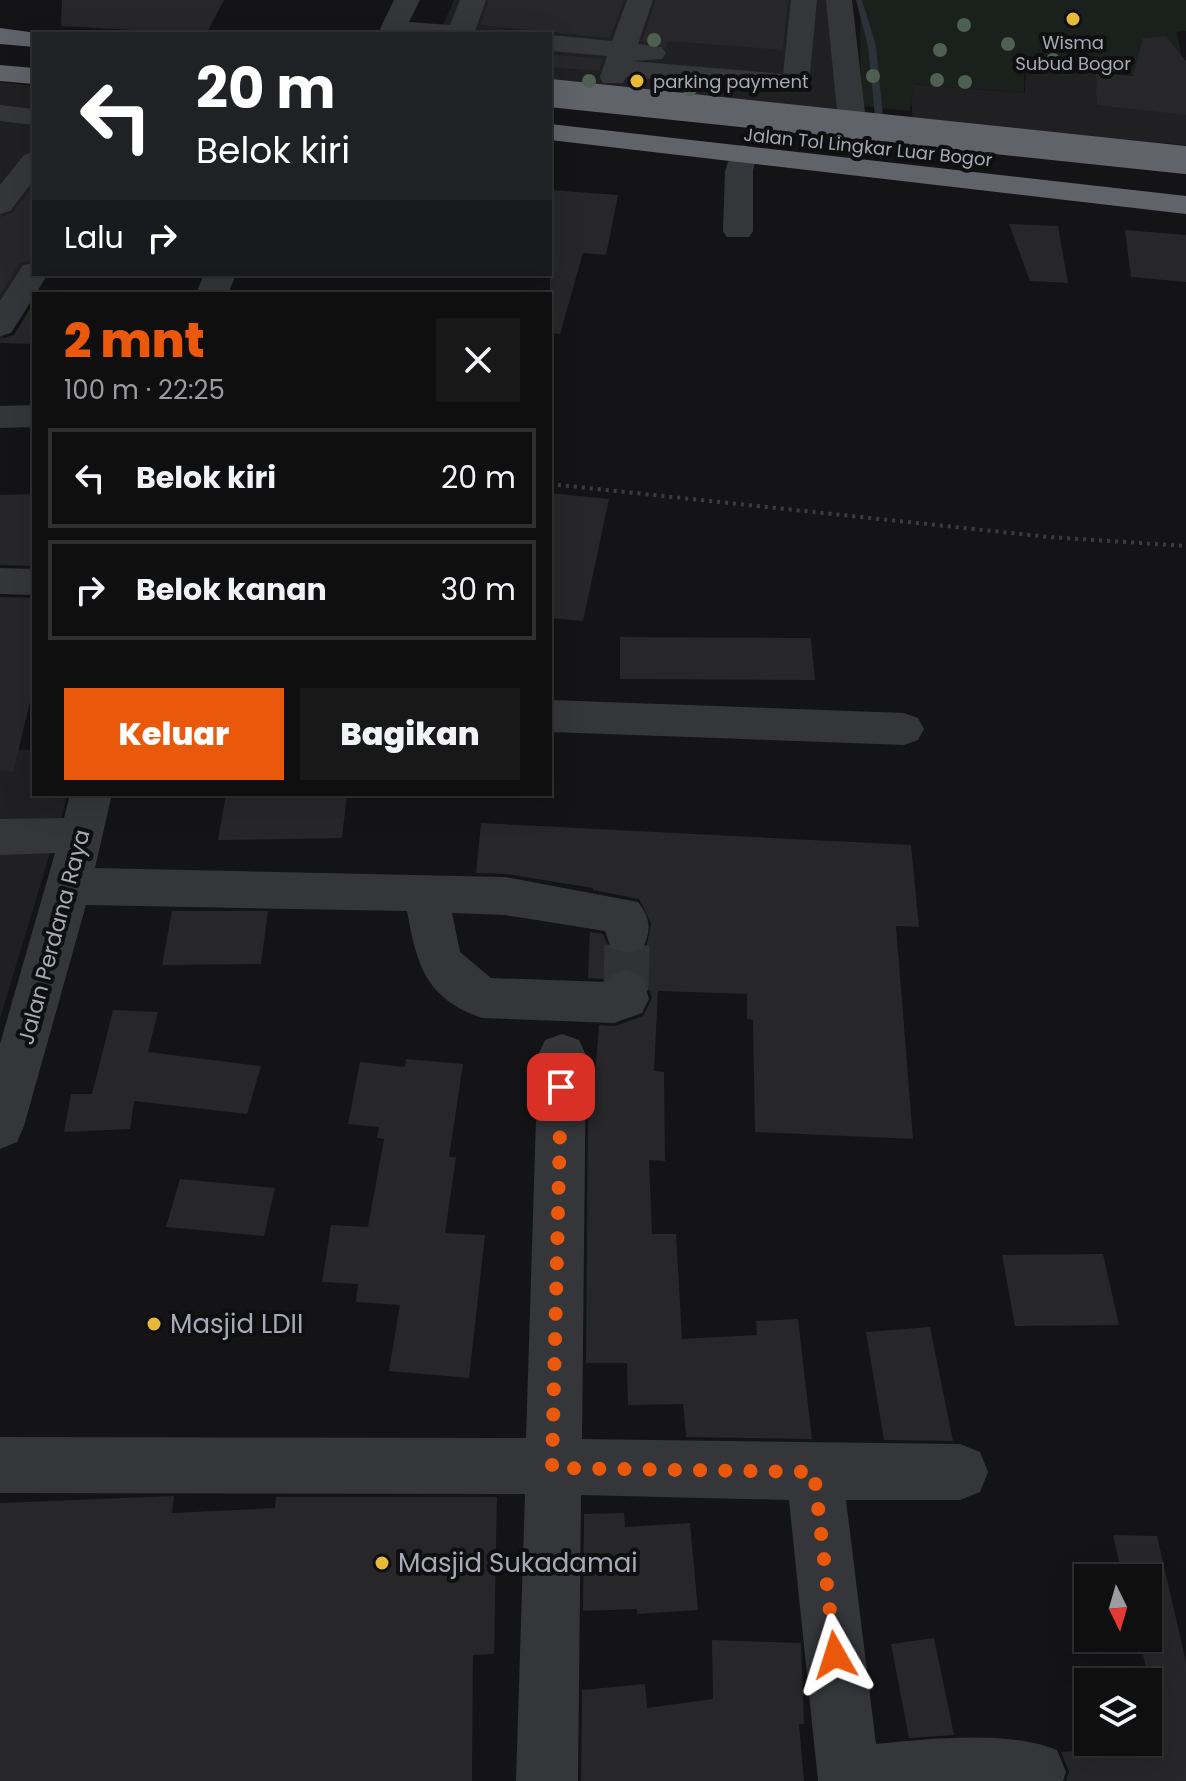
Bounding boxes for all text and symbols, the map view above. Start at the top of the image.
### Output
marker: Wisma Subud Bogor [1064,10,1082,28]
place label: Wisma Subud Bogor [1015,30,1131,76]
text: 20 m [196,49,336,128]
icon: left [64,64,168,168]
place label: parking payment [653,69,808,94]
marker: parking payment [628,72,646,90]
street label: Jalan Tol Lingkar Luar Bogor [742,122,994,173]
text: Belok kiri [196,125,350,176]
text: Lalu [64,216,124,259]
icon: right [140,216,184,260]
text: 2 mnt [64,307,205,374]
button: close [436,318,520,402]
text: 100 m · 22:25 [64,372,225,408]
icon: left [68,456,112,500]
text: Belok kiri [136,456,276,499]
text: 20 m [441,456,516,499]
icon: right [68,568,112,612]
text: Belok kanan [136,568,327,611]
text: 30 m [441,568,516,611]
button: Keluar [64,688,284,780]
button: Bagikan [300,688,520,780]
street label: Jalan Perdana Raya [10,826,98,1048]
pin [527,1053,595,1121]
icon: arrive [539,1065,583,1109]
place label: Masjid LDII [170,1306,303,1342]
marker: Masjid LDII [145,1315,163,1333]
place label: Masjid Sukadamai [398,1545,638,1581]
marker: Masjid Sukadamai [373,1554,391,1572]
north arrow [1074,1564,1162,1652]
map controls [1074,1564,1162,1756]
position arrow [793,1613,877,1697]
button: layers [1074,1668,1162,1756]

